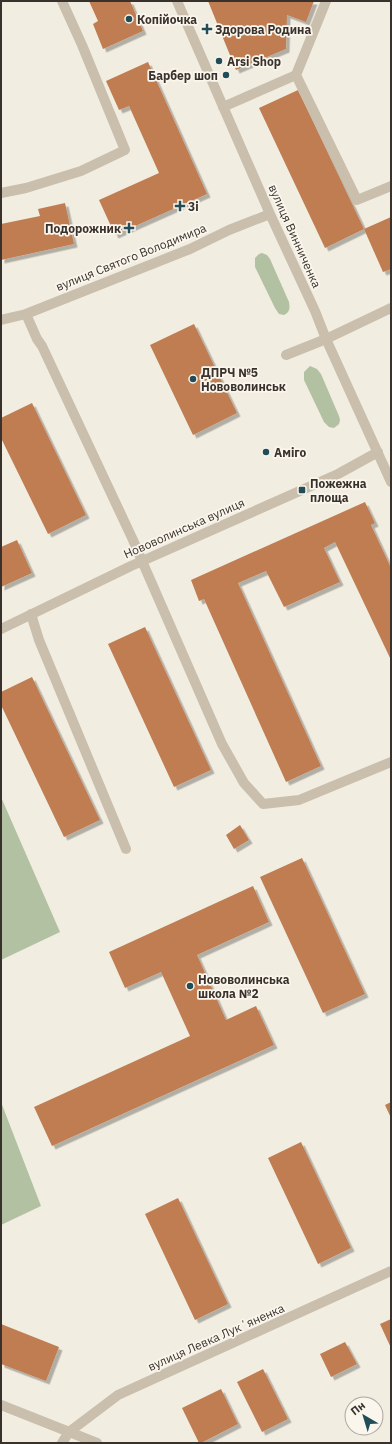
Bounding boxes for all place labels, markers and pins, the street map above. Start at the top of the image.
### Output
place label: Копійочка [137,12,197,27]
marker: Копійочка [124,14,134,24]
place label: Здорова Родина [215,22,311,37]
marker: Здорова Родина [202,24,212,34]
place label: Arsi Shop [227,54,281,69]
marker: Arsi Shop [214,56,224,66]
place label: Барбер шоп [148,68,218,83]
marker: Барбер шоп [221,70,231,80]
place label: 3і [188,199,199,214]
marker: 3і [175,201,185,211]
place label: Подорожник [45,221,121,236]
marker: Подорожник [124,223,134,233]
place label: ДПРЧ №5 Нововолинськ [201,365,286,394]
marker: ДПРЧ №5 Нововолинськ [188,374,198,384]
place label: Аміго [274,445,307,460]
marker: Аміго [261,447,271,457]
place label: Пожежна площа [310,476,367,505]
marker: Пожежна площа [297,485,307,495]
place label: Нововолинська школа №2 [198,972,290,1001]
marker: Нововолинська школа №2 [185,981,195,991]

